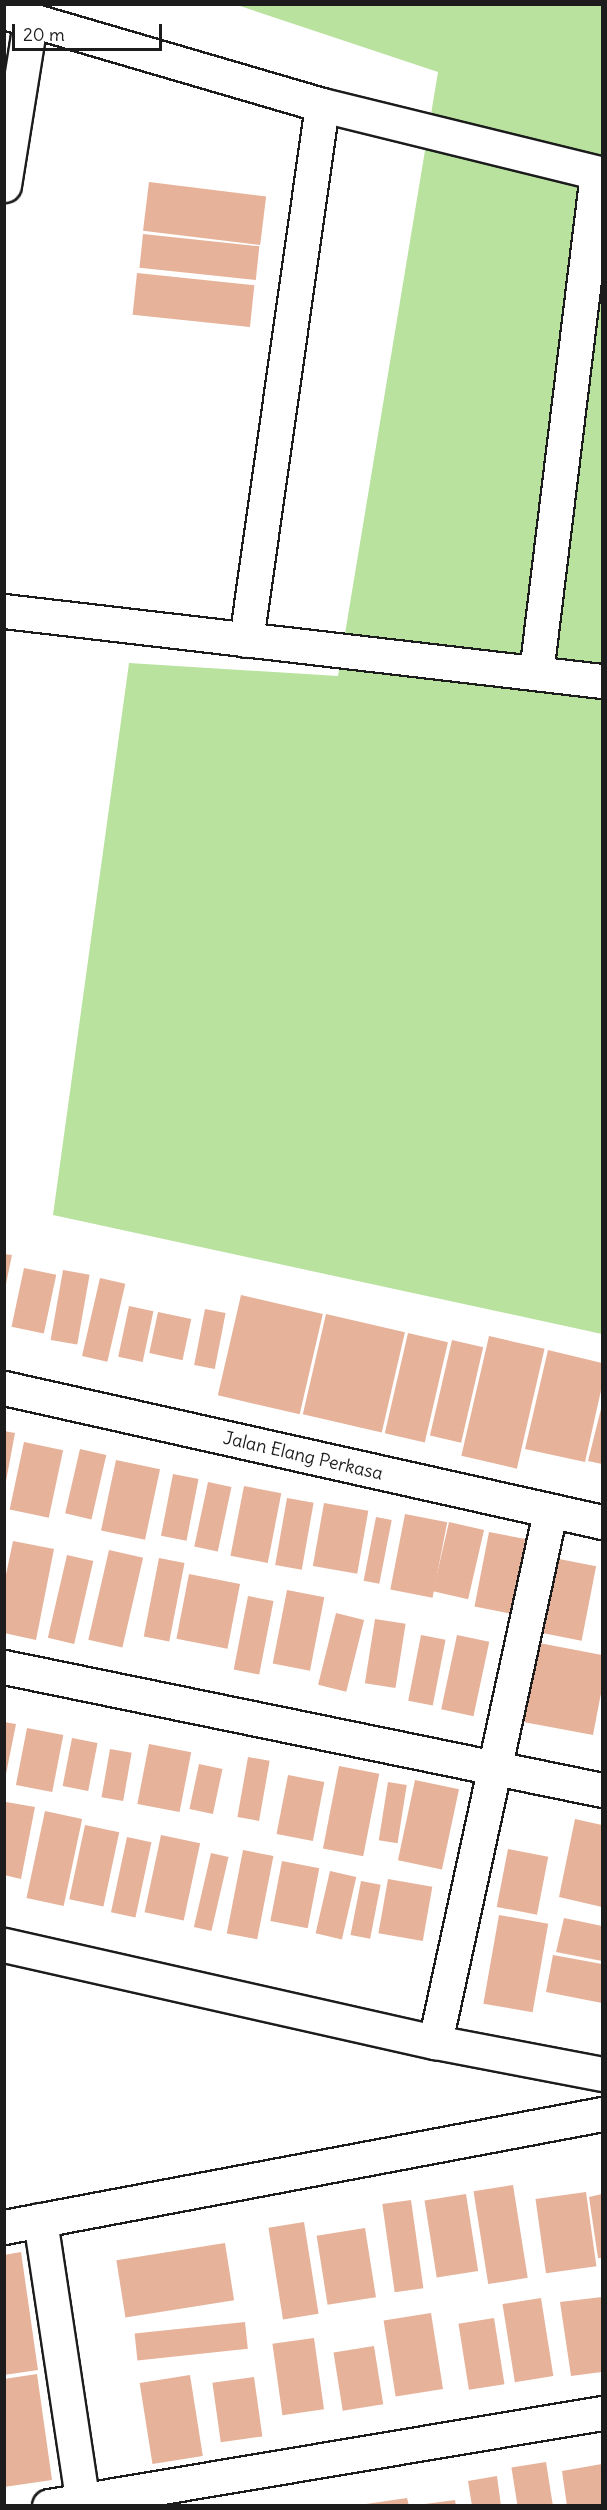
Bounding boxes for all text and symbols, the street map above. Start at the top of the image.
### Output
scale bar [15,12,165,50]
text: 20 m [23,23,65,46]
street label: Jalan Elang Perkasa [221,1427,385,1485]

